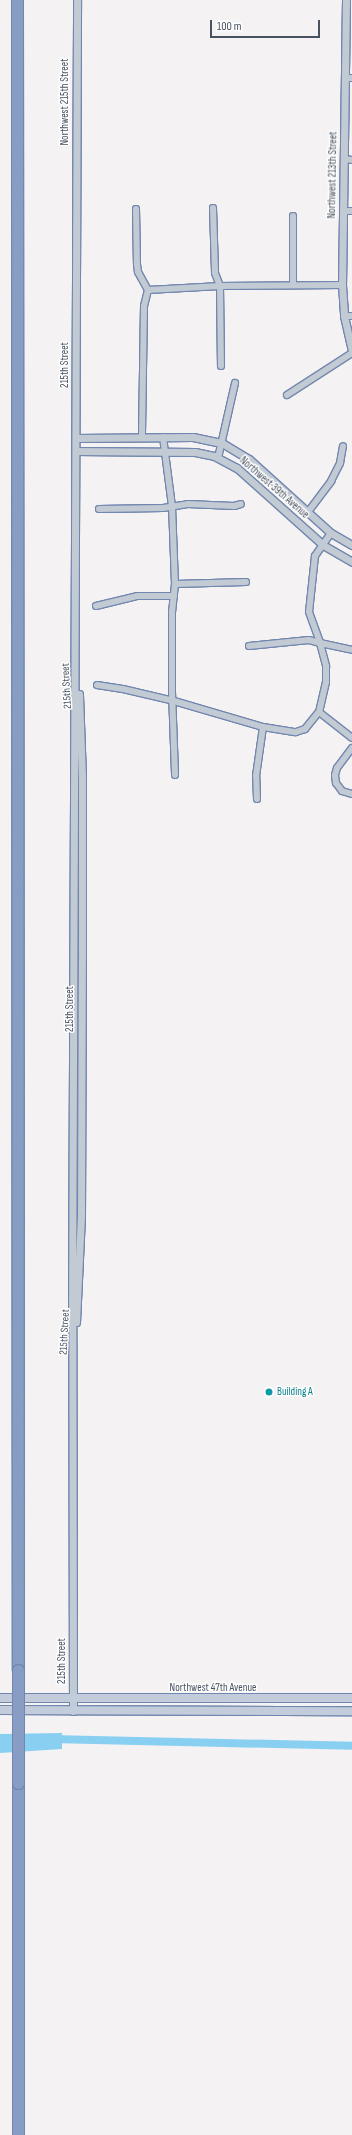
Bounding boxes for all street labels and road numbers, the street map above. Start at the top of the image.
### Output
street label: Northwest 215th Street [58,59,72,145]
street label: Northwest 213th Street [326,131,340,219]
street label: 215th Street [58,342,72,388]
street label: Northwest 39th Avenue [237,454,311,522]
street label: 215th Street [59,663,75,709]
street label: 215th Street [63,986,77,1032]
street label: 215th Street [57,1309,73,1355]
street label: 215th Street [55,1638,69,1684]
street label: Northwest 47th Avenue [170,1681,256,1695]

